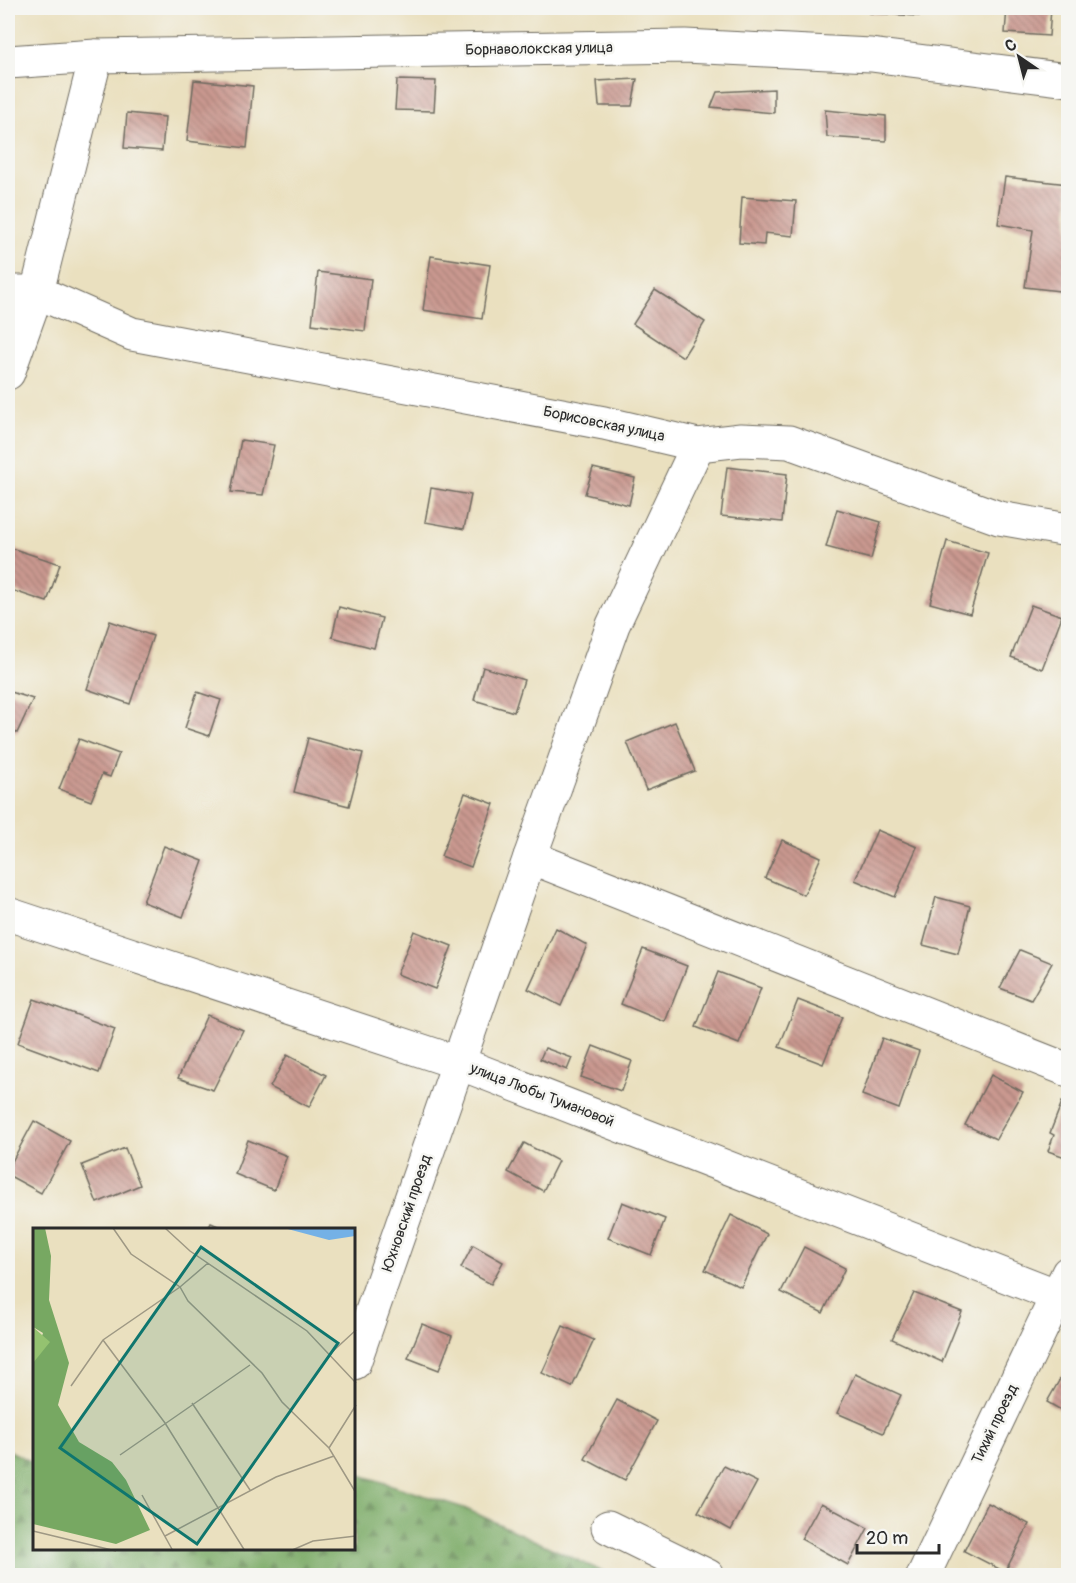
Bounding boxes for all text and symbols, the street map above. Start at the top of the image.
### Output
north arrow [989,27,1049,87]
text: С [1001,34,1021,57]
street label: Борнаволокская улица [465,38,613,60]
street label: Борисовская улица [541,402,667,446]
street label: улица Любы Тумановой [466,1058,617,1131]
street label: Юхновский проезд [378,1152,436,1274]
inset map [33,1228,356,1550]
street label: Тихий проезд [968,1381,1022,1467]
scale bar [857,1517,940,1555]
text: 20 m [866,1527,908,1550]

